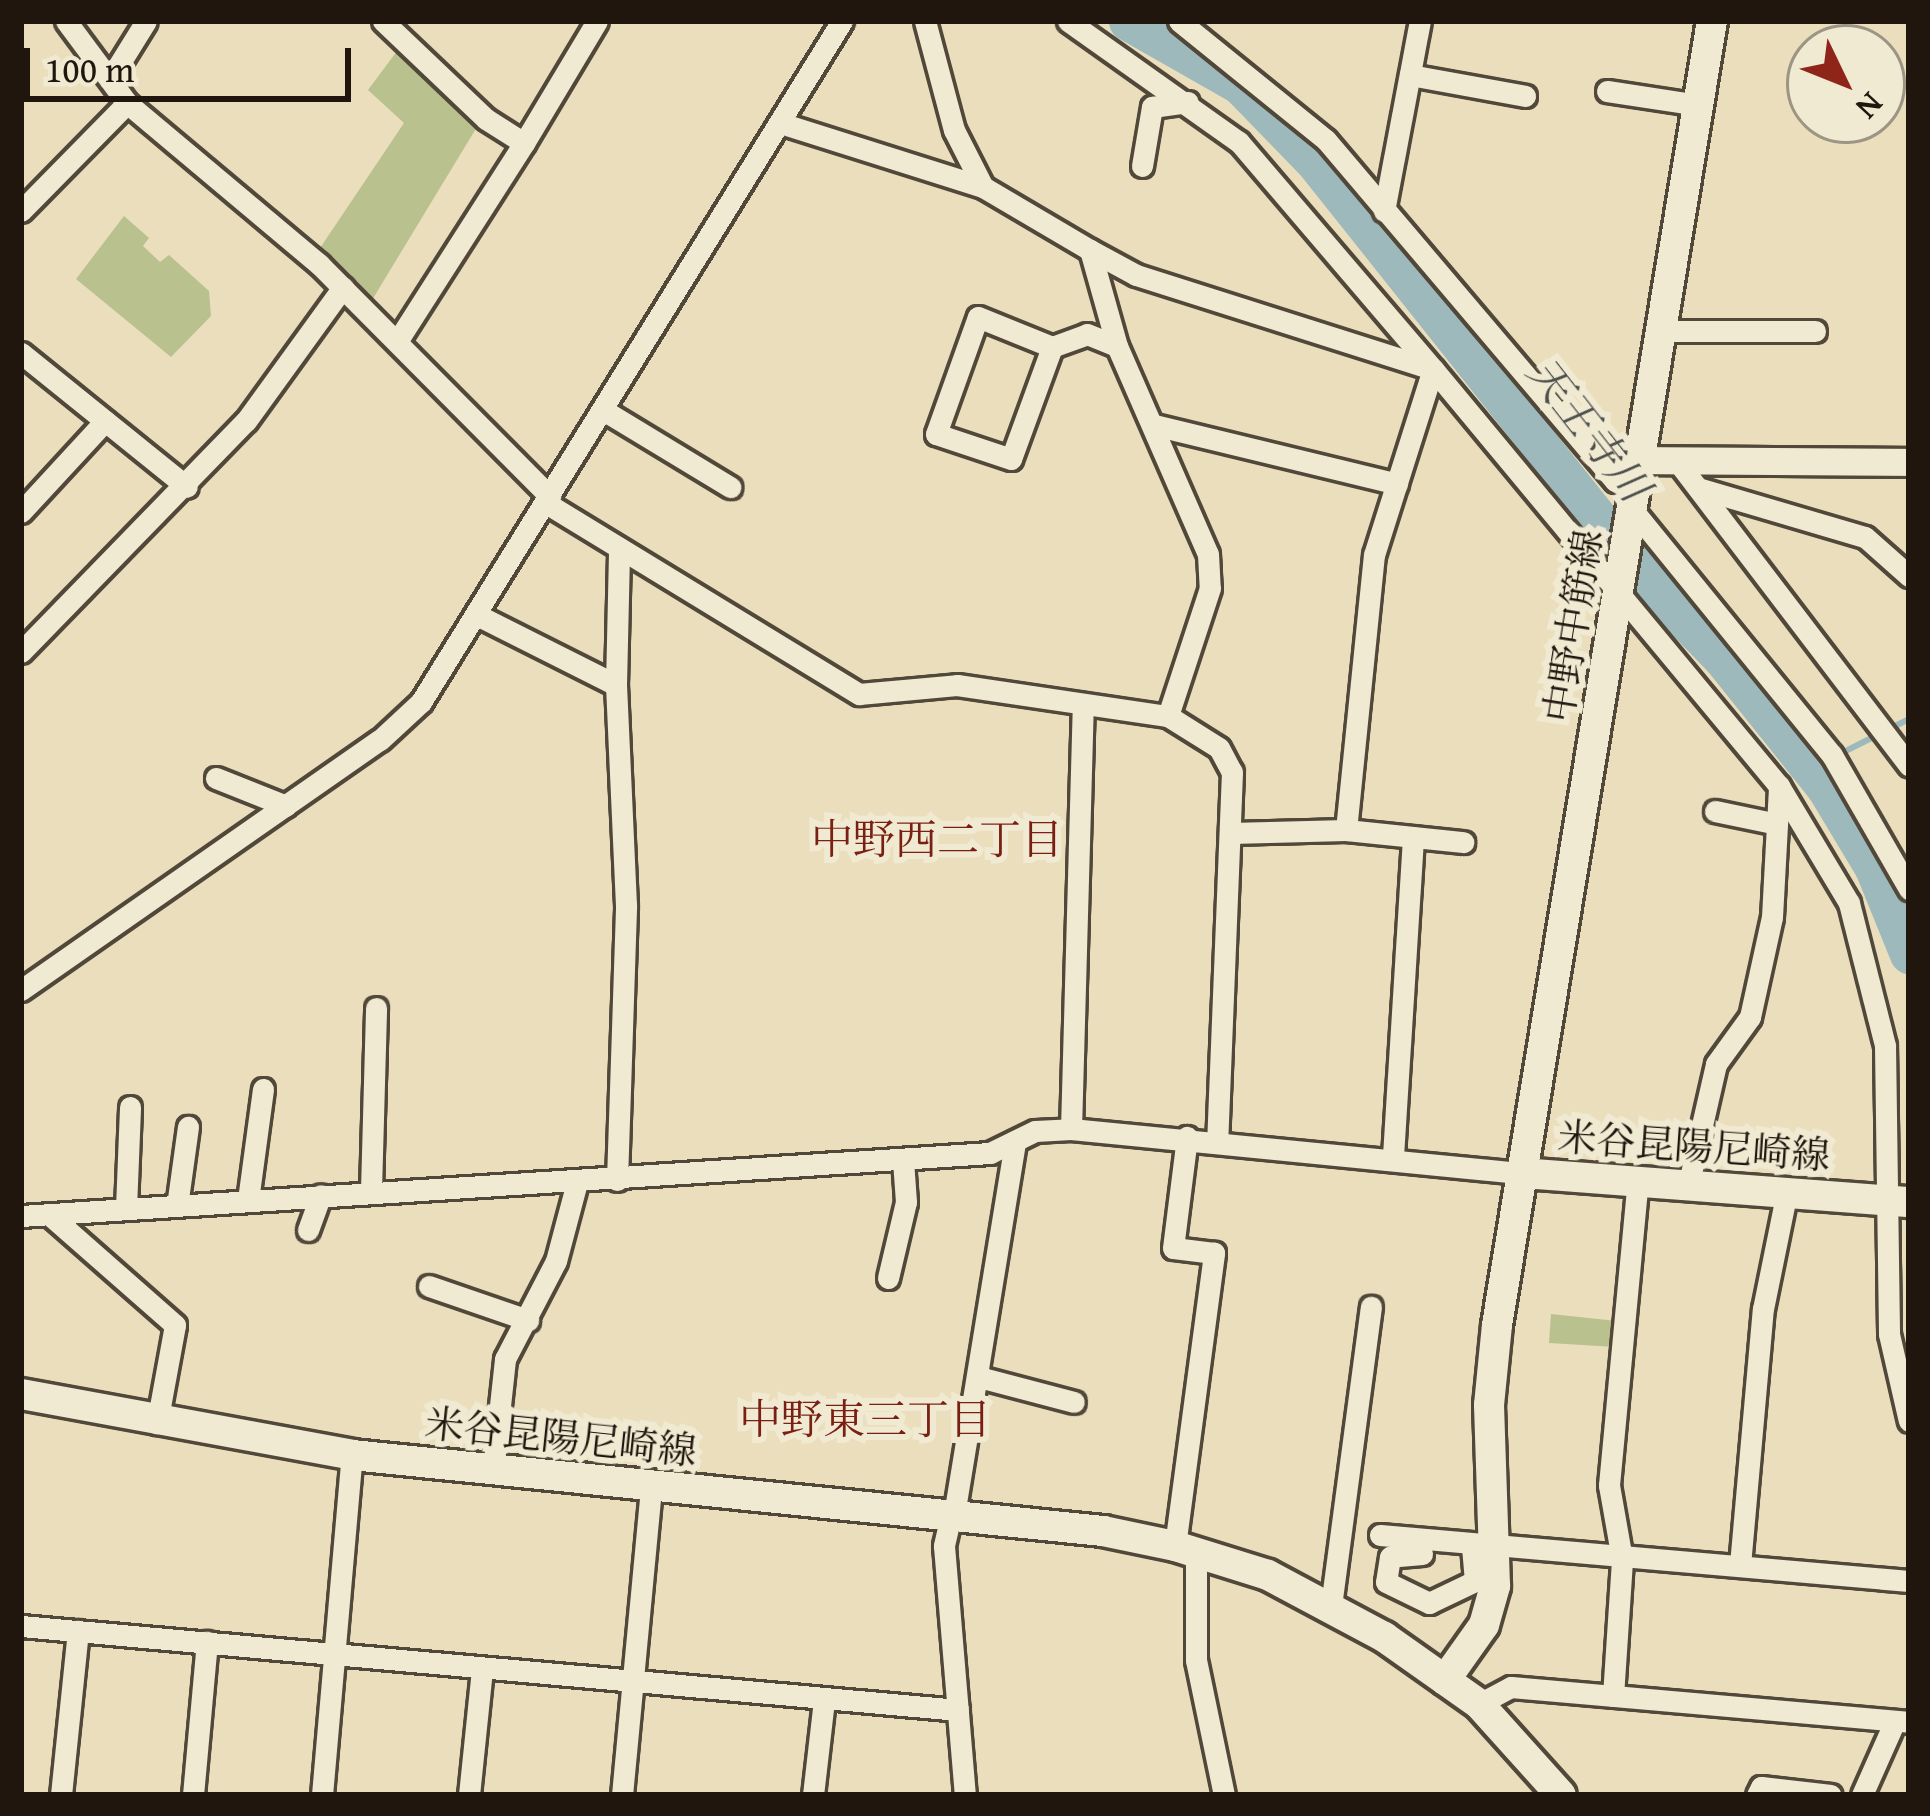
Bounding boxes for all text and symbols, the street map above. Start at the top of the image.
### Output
scale bar [30,24,357,98]
north arrow [1786,24,1906,144]
text: 100 m [45,42,134,95]
text: N [1845,82,1895,131]
water label: 天王寺川 [1517,347,1661,511]
street label: 中野中筋線 [1535,526,1611,726]
district label: 中野西二丁目 [811,814,1063,864]
street label: 米谷昆陽尼崎線 [1556,1113,1832,1179]
district label: 中野東三丁目 [739,1394,991,1444]
street label: 米谷昆陽尼崎線 [423,1399,699,1475]

